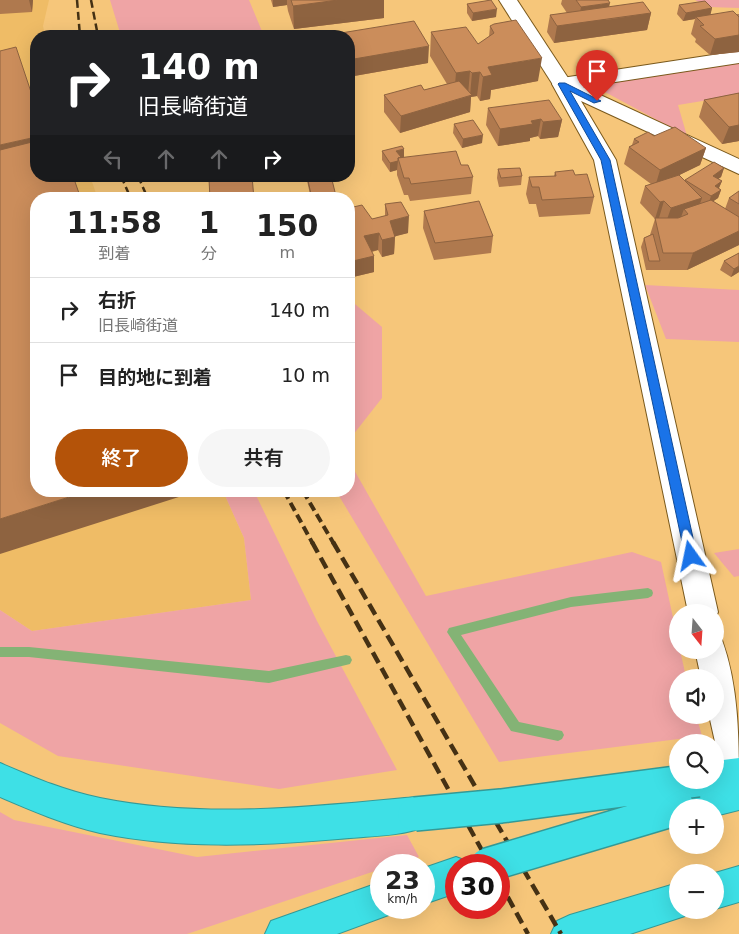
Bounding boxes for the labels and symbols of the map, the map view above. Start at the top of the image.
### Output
pin [576,50,618,101]
position arrow [664,529,716,581]
north arrow [669,604,724,659]
speed limit sign: 30 [445,854,510,919]

